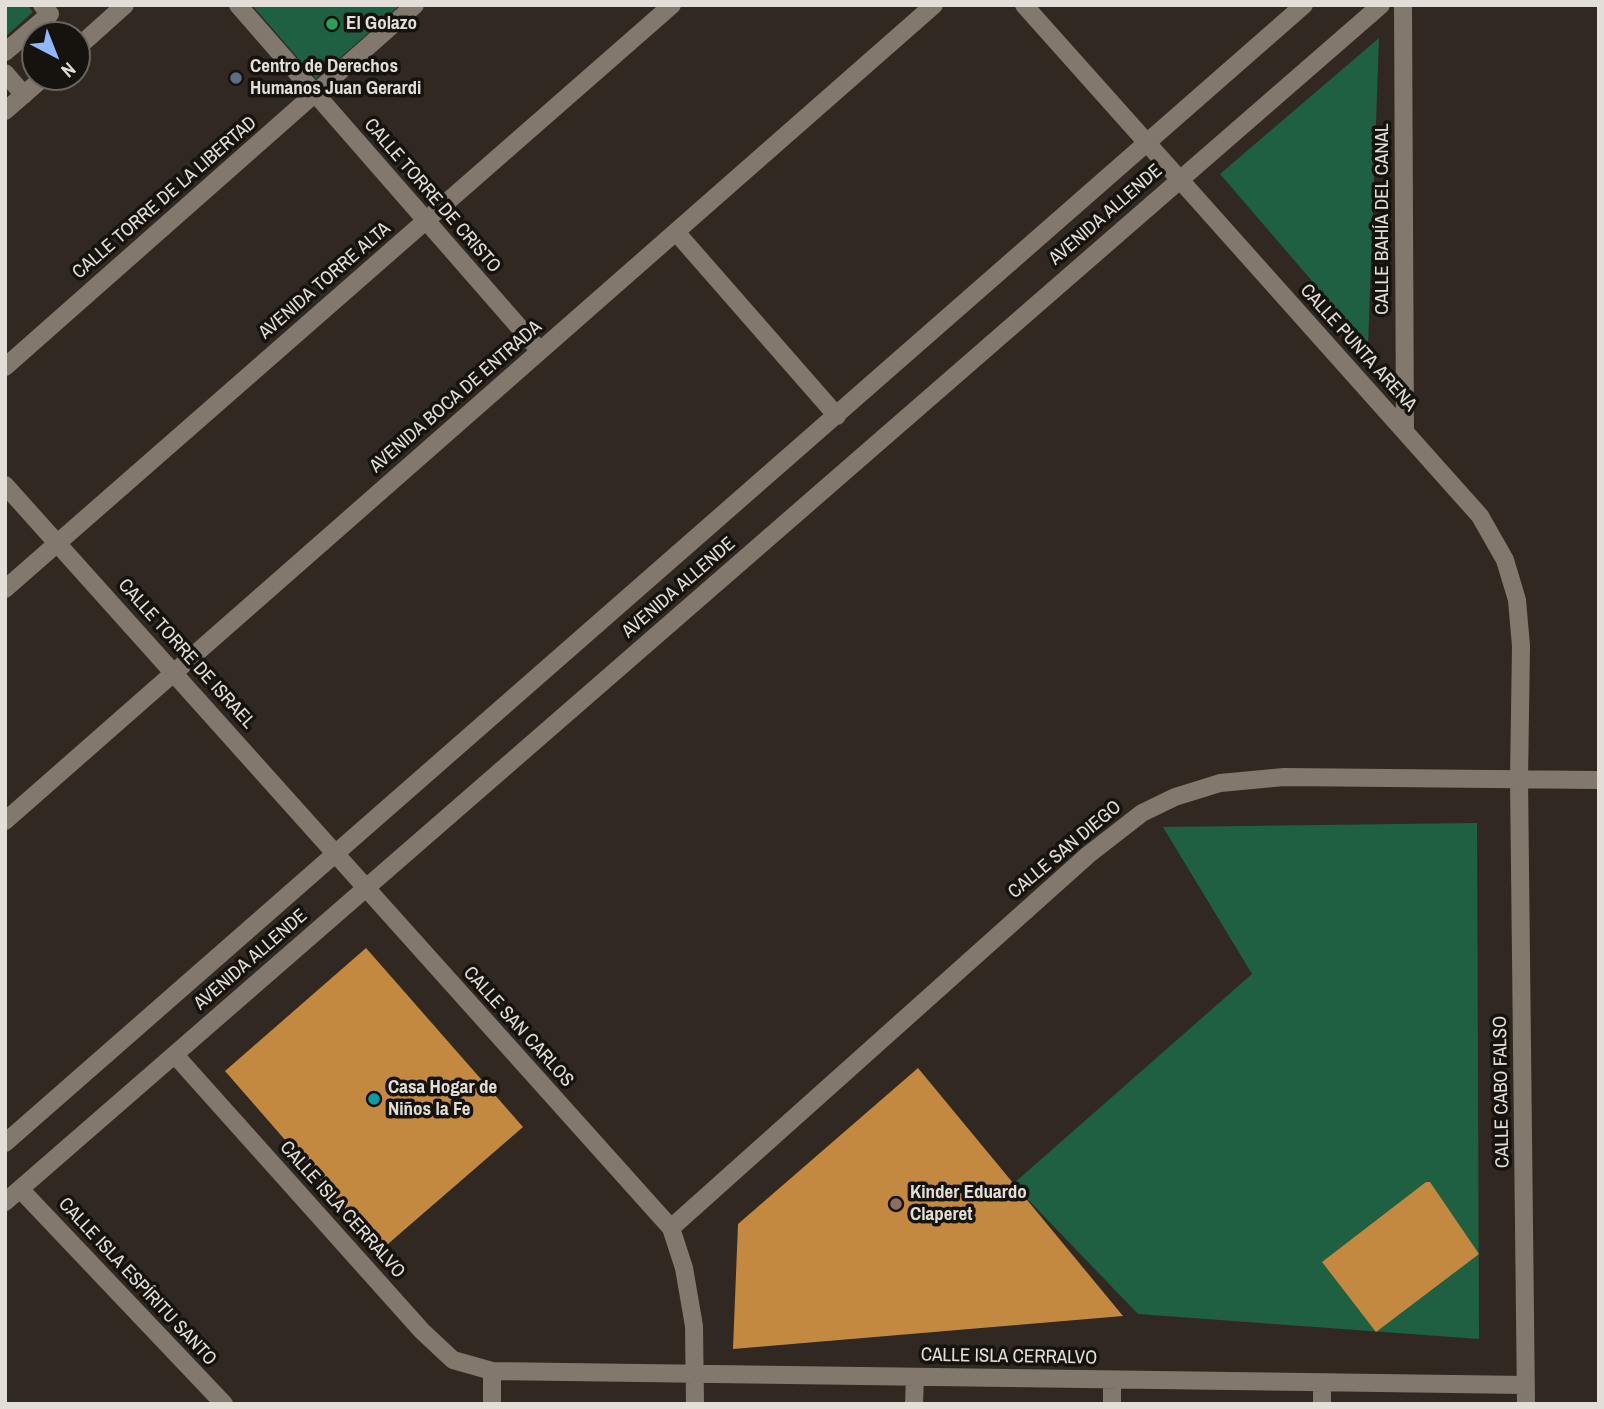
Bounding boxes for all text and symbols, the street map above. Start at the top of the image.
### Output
place label: El Golazo [346,13,417,35]
marker: El Golazo [324,16,340,32]
north arrow [21,21,91,91]
place label: Centro de Derechos Humanos Juan Gerardi [250,56,421,100]
text: N [56,57,82,84]
marker: Centro de Derechos Humanos Juan Gerardi [228,70,244,86]
street label: CALLE TORRE DE LA LIBERTAD [68,112,262,284]
street label: CALLE TORRE DE CRISTO [359,114,505,278]
street label: CALLE BAHÍA DEL CANAL [1372,123,1394,315]
street label: AVENIDA ALLENDE [1045,160,1167,270]
street label: AVENIDA TORRE ALTA [255,218,395,344]
street label: CALLE PUNTA ARENA [1295,280,1421,416]
street label: AVENIDA BOCA DE ENTRADA [365,316,547,478]
street label: AVENIDA ALLENDE [618,533,740,643]
street label: CALLE TORRE DE ISRAEL [113,574,259,734]
street label: CALLE SAN DIEGO [1004,796,1126,904]
street label: AVENIDA ALLENDE [190,905,312,1015]
street label: CALLE SAN CARLOS [458,962,578,1092]
street label: CALLE CABO FALSO [1489,1016,1515,1168]
place label: Casa Hogar de Niños la Fe [388,1077,497,1121]
marker: Casa Hogar de Niños la Fe [366,1091,382,1107]
street label: CALLE ISLA CERRALVO [275,1137,409,1283]
place label: Kinder Eduardo Claperet [910,1182,1027,1226]
street label: CALLE ISLA ESPÍRITU SANTO [53,1193,221,1371]
marker: Kinder Eduardo Claperet [888,1196,904,1212]
street label: CALLE ISLA CERRALVO [921,1344,1097,1370]

